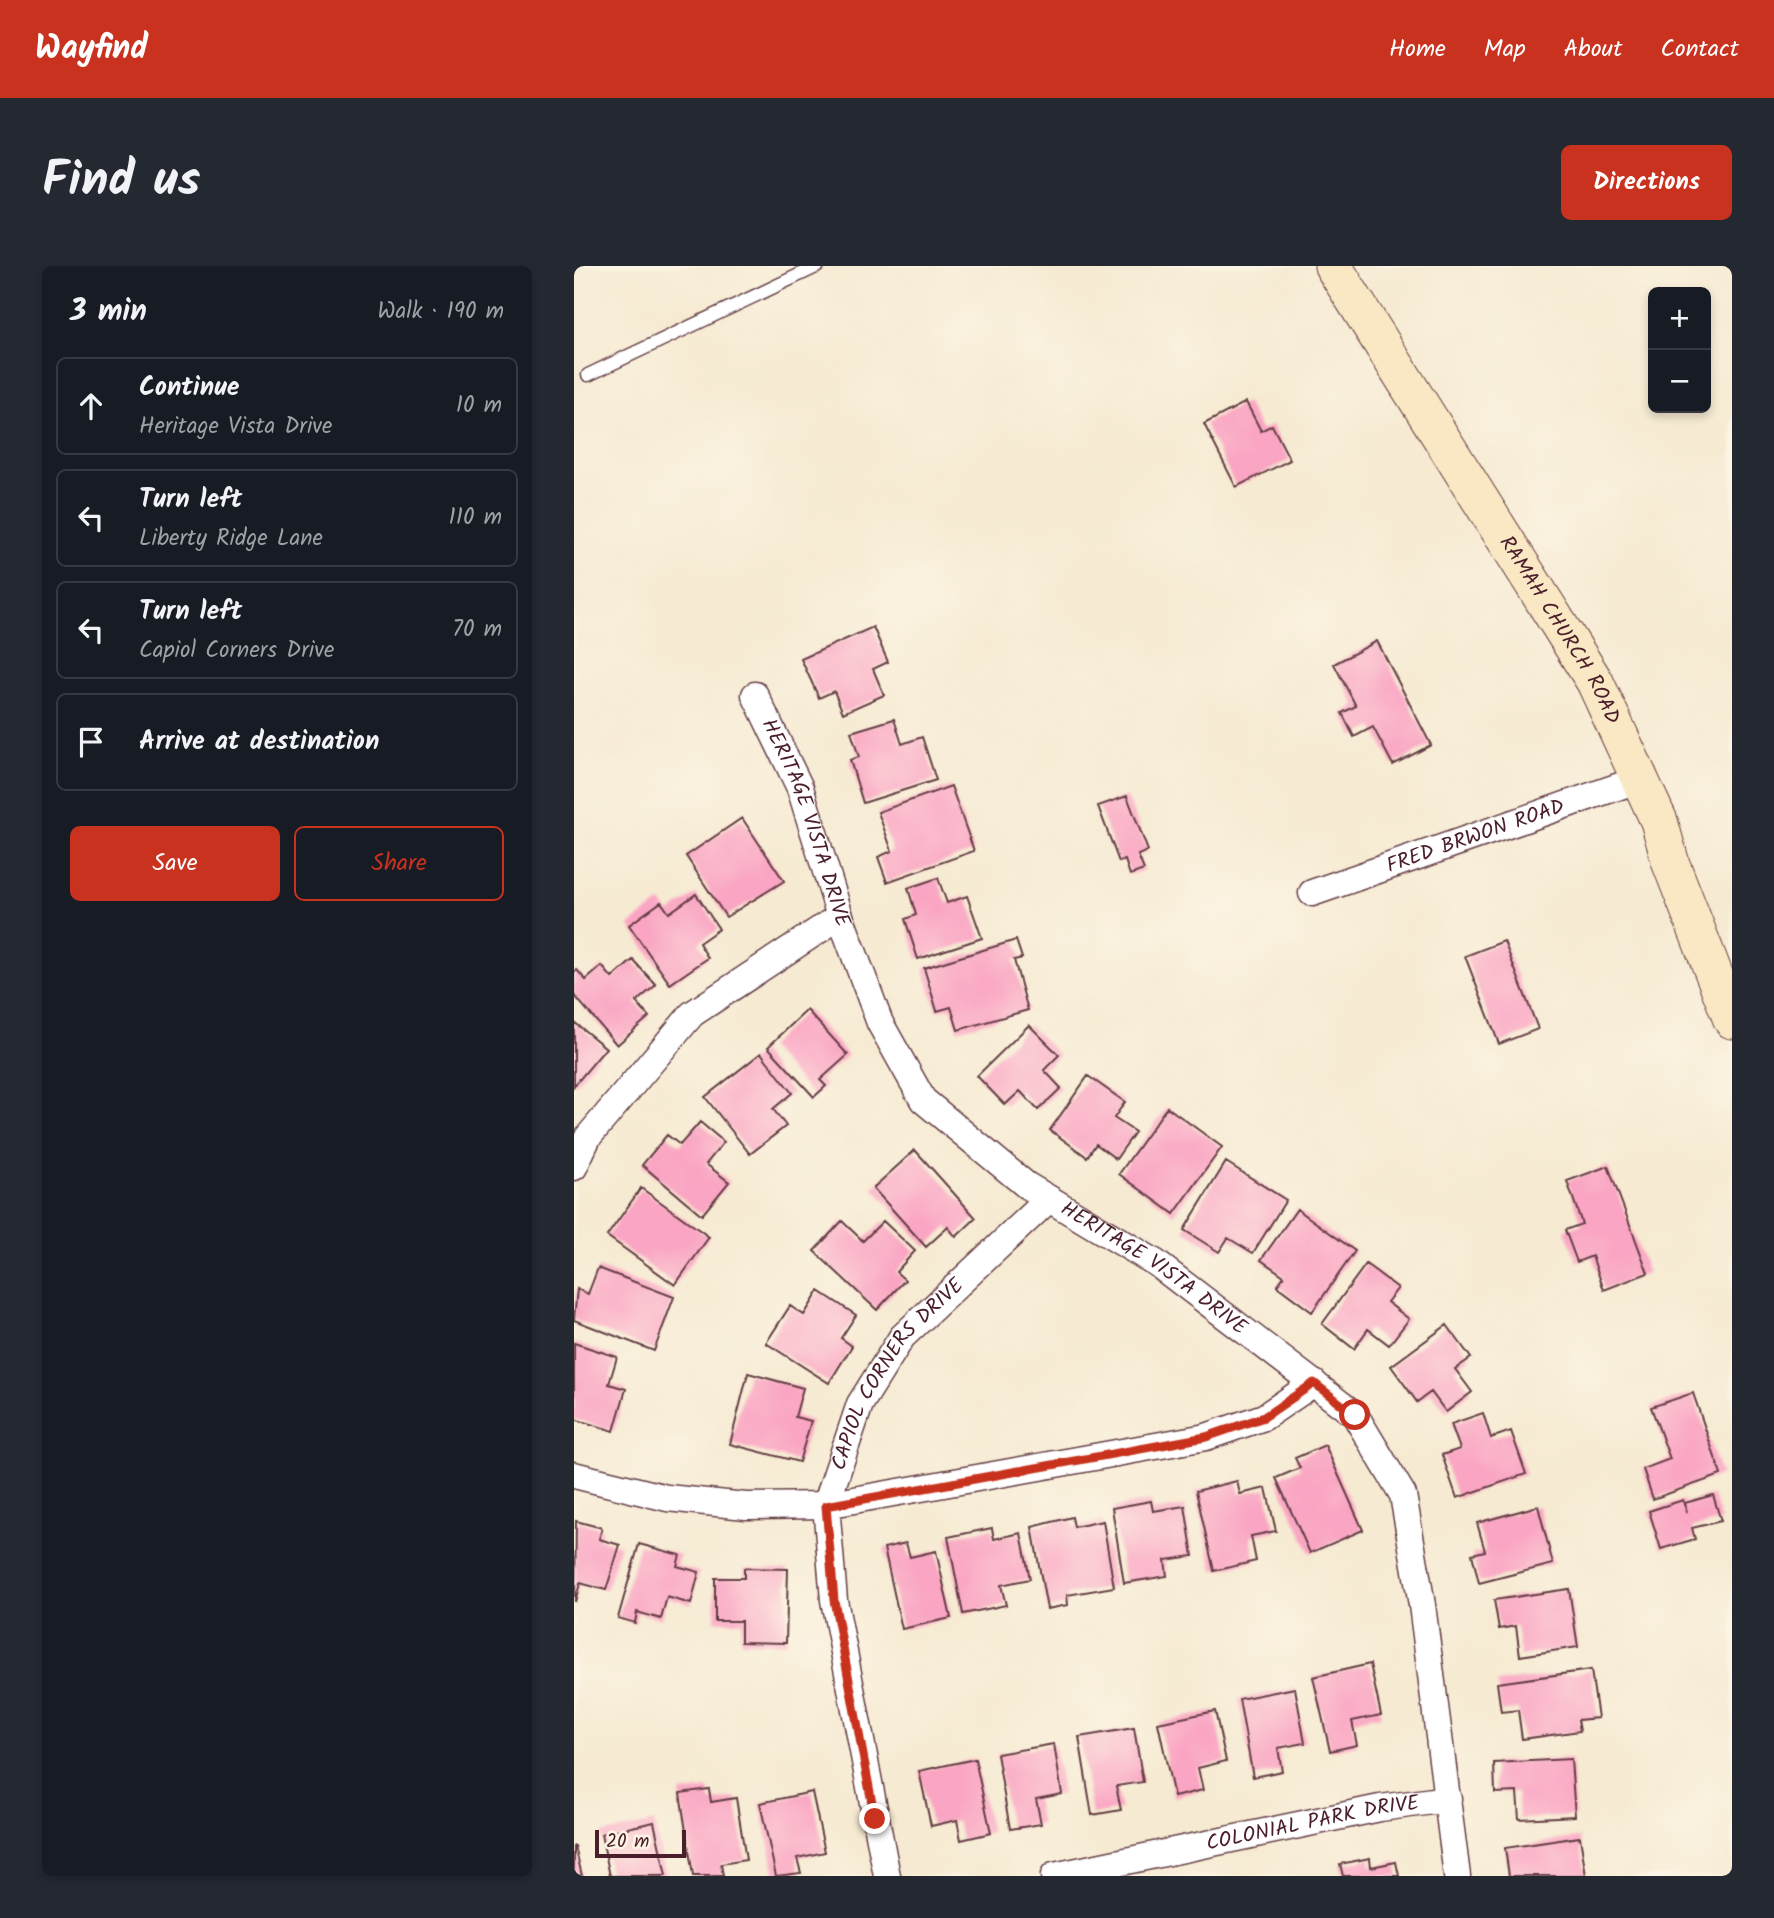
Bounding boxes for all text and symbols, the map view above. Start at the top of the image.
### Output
text: Wayfind [35,23,148,76]
text: Home [1389,30,1446,69]
text: Map [1484,30,1526,69]
text: About [1564,30,1622,69]
text: Contact [1660,30,1739,69]
text: Find us [42,143,200,221]
button: Directions [1561,145,1732,220]
map controls [1648,287,1711,413]
button: + [1648,287,1711,350]
text: 3 min [70,288,147,336]
text: Walk · 190 m [377,294,504,330]
button: − [1648,350,1711,413]
text: Continue [139,367,240,409]
icon: ahead [72,387,110,425]
text: 10 m [456,388,502,424]
text: Heritage Vista Drive [139,409,332,445]
text: Turn left [139,479,242,521]
icon: left [72,499,110,537]
text: 110 m [449,500,502,536]
text: Liberty Ridge Lane [139,521,323,557]
street label: RAMAH CHURCH ROAD [1490,529,1629,730]
text: Turn left [139,591,242,633]
icon: left [72,611,110,649]
text: 70 m [452,612,502,648]
text: Capiol Corners Drive [139,633,334,669]
street label: HERITAGE VISTA DRIVE [752,713,859,932]
text: Arrive at destination [139,721,379,763]
icon: arrive [72,723,110,761]
street label: FRED BRWON ROAD [1382,790,1569,882]
button: Save [70,826,280,901]
button: Share [294,826,504,901]
street label: HERITAGE VISTA DRIVE [1054,1193,1255,1344]
street label: CAPIOL CORNERS DRIVE [822,1270,972,1475]
route start [1339,1399,1370,1430]
street label: COLONIAL PARK DRIVE [1203,1786,1422,1860]
route end [859,1803,890,1834]
scale bar [595,1827,686,1859]
text: 20 m [606,1827,649,1857]

